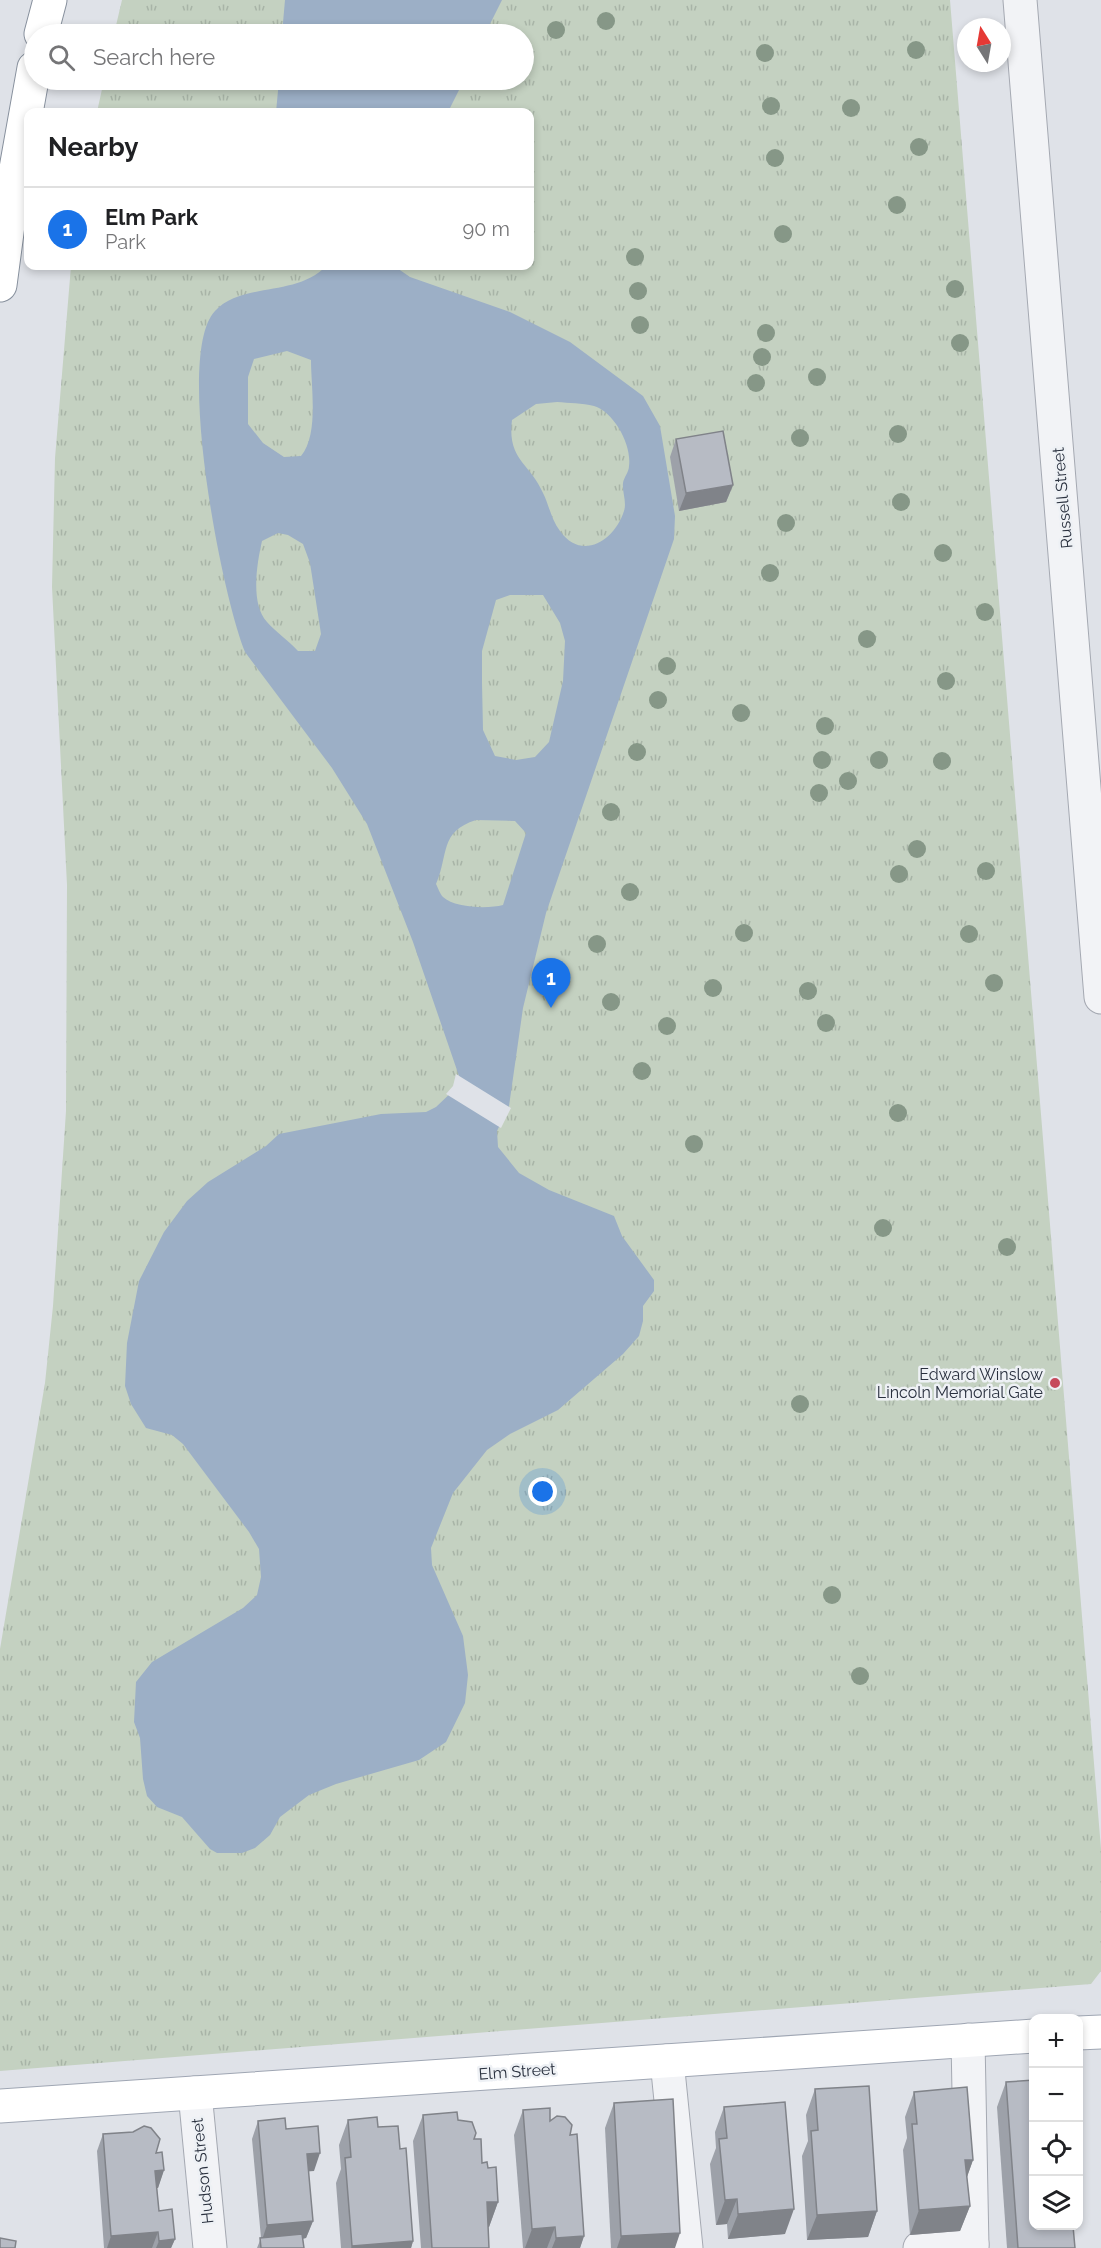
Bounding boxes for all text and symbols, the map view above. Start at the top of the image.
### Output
north arrow [957,18,1011,72]
search box [24,24,534,90]
icon: search [45,41,78,74]
text: Search here [93,44,215,70]
text: Nearby [48,132,138,162]
text: Elm Park [105,204,198,230]
text: 1 [63,217,72,241]
text: 90 m [463,217,510,241]
text: Park [105,230,146,254]
street label: Russell Street [1049,446,1076,549]
pin: 1 [532,958,570,1008]
place label: Edward Winslow Lincoln Memorial Gate [877,1365,1043,1402]
marker: Edward Winslow Lincoln Memorial Gate [1048,1376,1062,1390]
your location [528,1477,557,1506]
map controls [1029,2014,1083,2230]
button: + [1029,2014,1083,2068]
street label: Elm Street [478,2059,557,2084]
button: − [1029,2068,1083,2122]
street label: Hudson Street [187,2116,217,2225]
button: locate [1029,2122,1083,2176]
button: layers [1029,2176,1083,2230]

